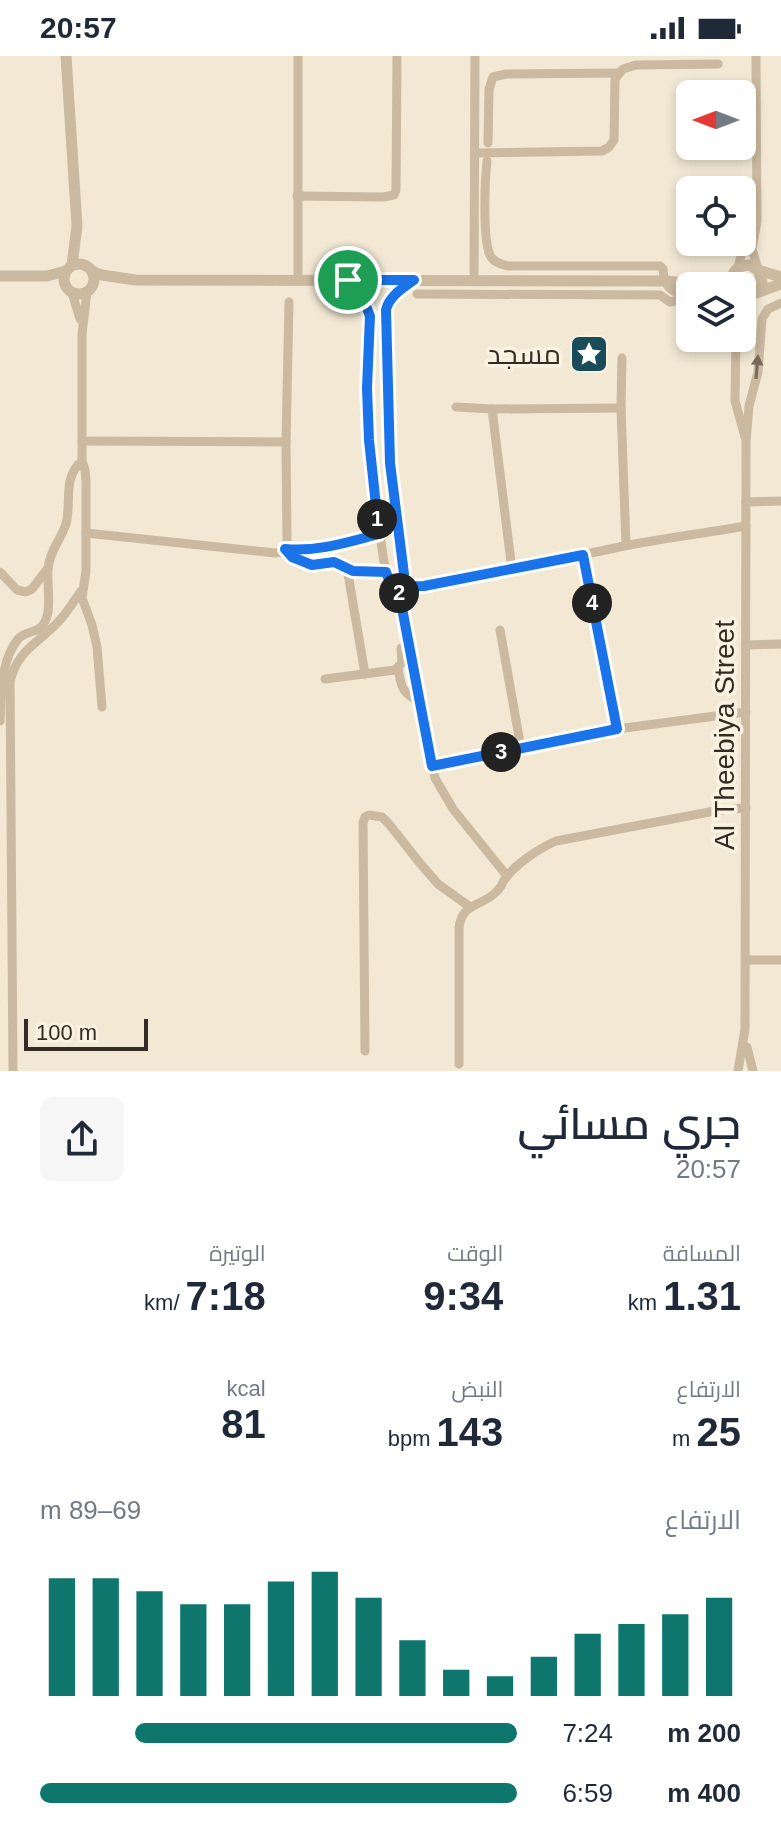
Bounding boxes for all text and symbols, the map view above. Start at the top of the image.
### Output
text: 20:57 [40,11,117,44]
north arrow [676,80,756,160]
map controls [676,80,756,352]
button: locate [676,176,756,256]
pin [314,246,382,314]
icon: arrive [326,258,370,302]
button: layers [676,272,756,352]
place icon: مسجد [568,333,610,375]
place label: مسجد [487,339,561,370]
one-way arrow [751,354,764,379]
pin: 1 [357,499,397,539]
text: 1 [371,506,383,531]
pin: 2 [379,573,419,613]
text: 2 [393,580,405,605]
pin: 4 [572,583,612,623]
text: 4 [586,590,598,615]
street label: Al Theebiya Street [709,620,740,850]
pin: 3 [481,732,521,772]
text: 3 [495,739,507,764]
scale bar [24,1015,148,1051]
text: 100 m [36,1020,97,1045]
button: share [40,1097,124,1181]
text: جري مسائي [517,1099,741,1148]
text: 20:57 [676,1154,741,1184]
text: الوتيرة [209,1241,266,1266]
text: الوقت [447,1241,503,1266]
text: المسافة [663,1241,741,1266]
text: 7:18 [186,1274,266,1318]
text: 9:34 [423,1274,503,1318]
text: 1.31 [663,1274,741,1318]
text: /km [144,1290,186,1315]
text: km [628,1290,663,1315]
text: kcal [227,1376,266,1401]
text: النبض [452,1377,503,1402]
text: الارتفاع [677,1377,741,1402]
text: 81 [221,1402,266,1446]
text: 143 [437,1410,503,1454]
text: 25 [697,1410,741,1454]
text: bpm [388,1426,437,1451]
text: m [672,1426,697,1451]
text: 69–89 m [40,1495,141,1525]
text: الارتفاع [665,1505,741,1535]
text: 7:24 [562,1718,613,1748]
text: 200 m [667,1718,741,1748]
text: 6:59 [562,1778,613,1808]
text: 400 m [667,1778,741,1808]

